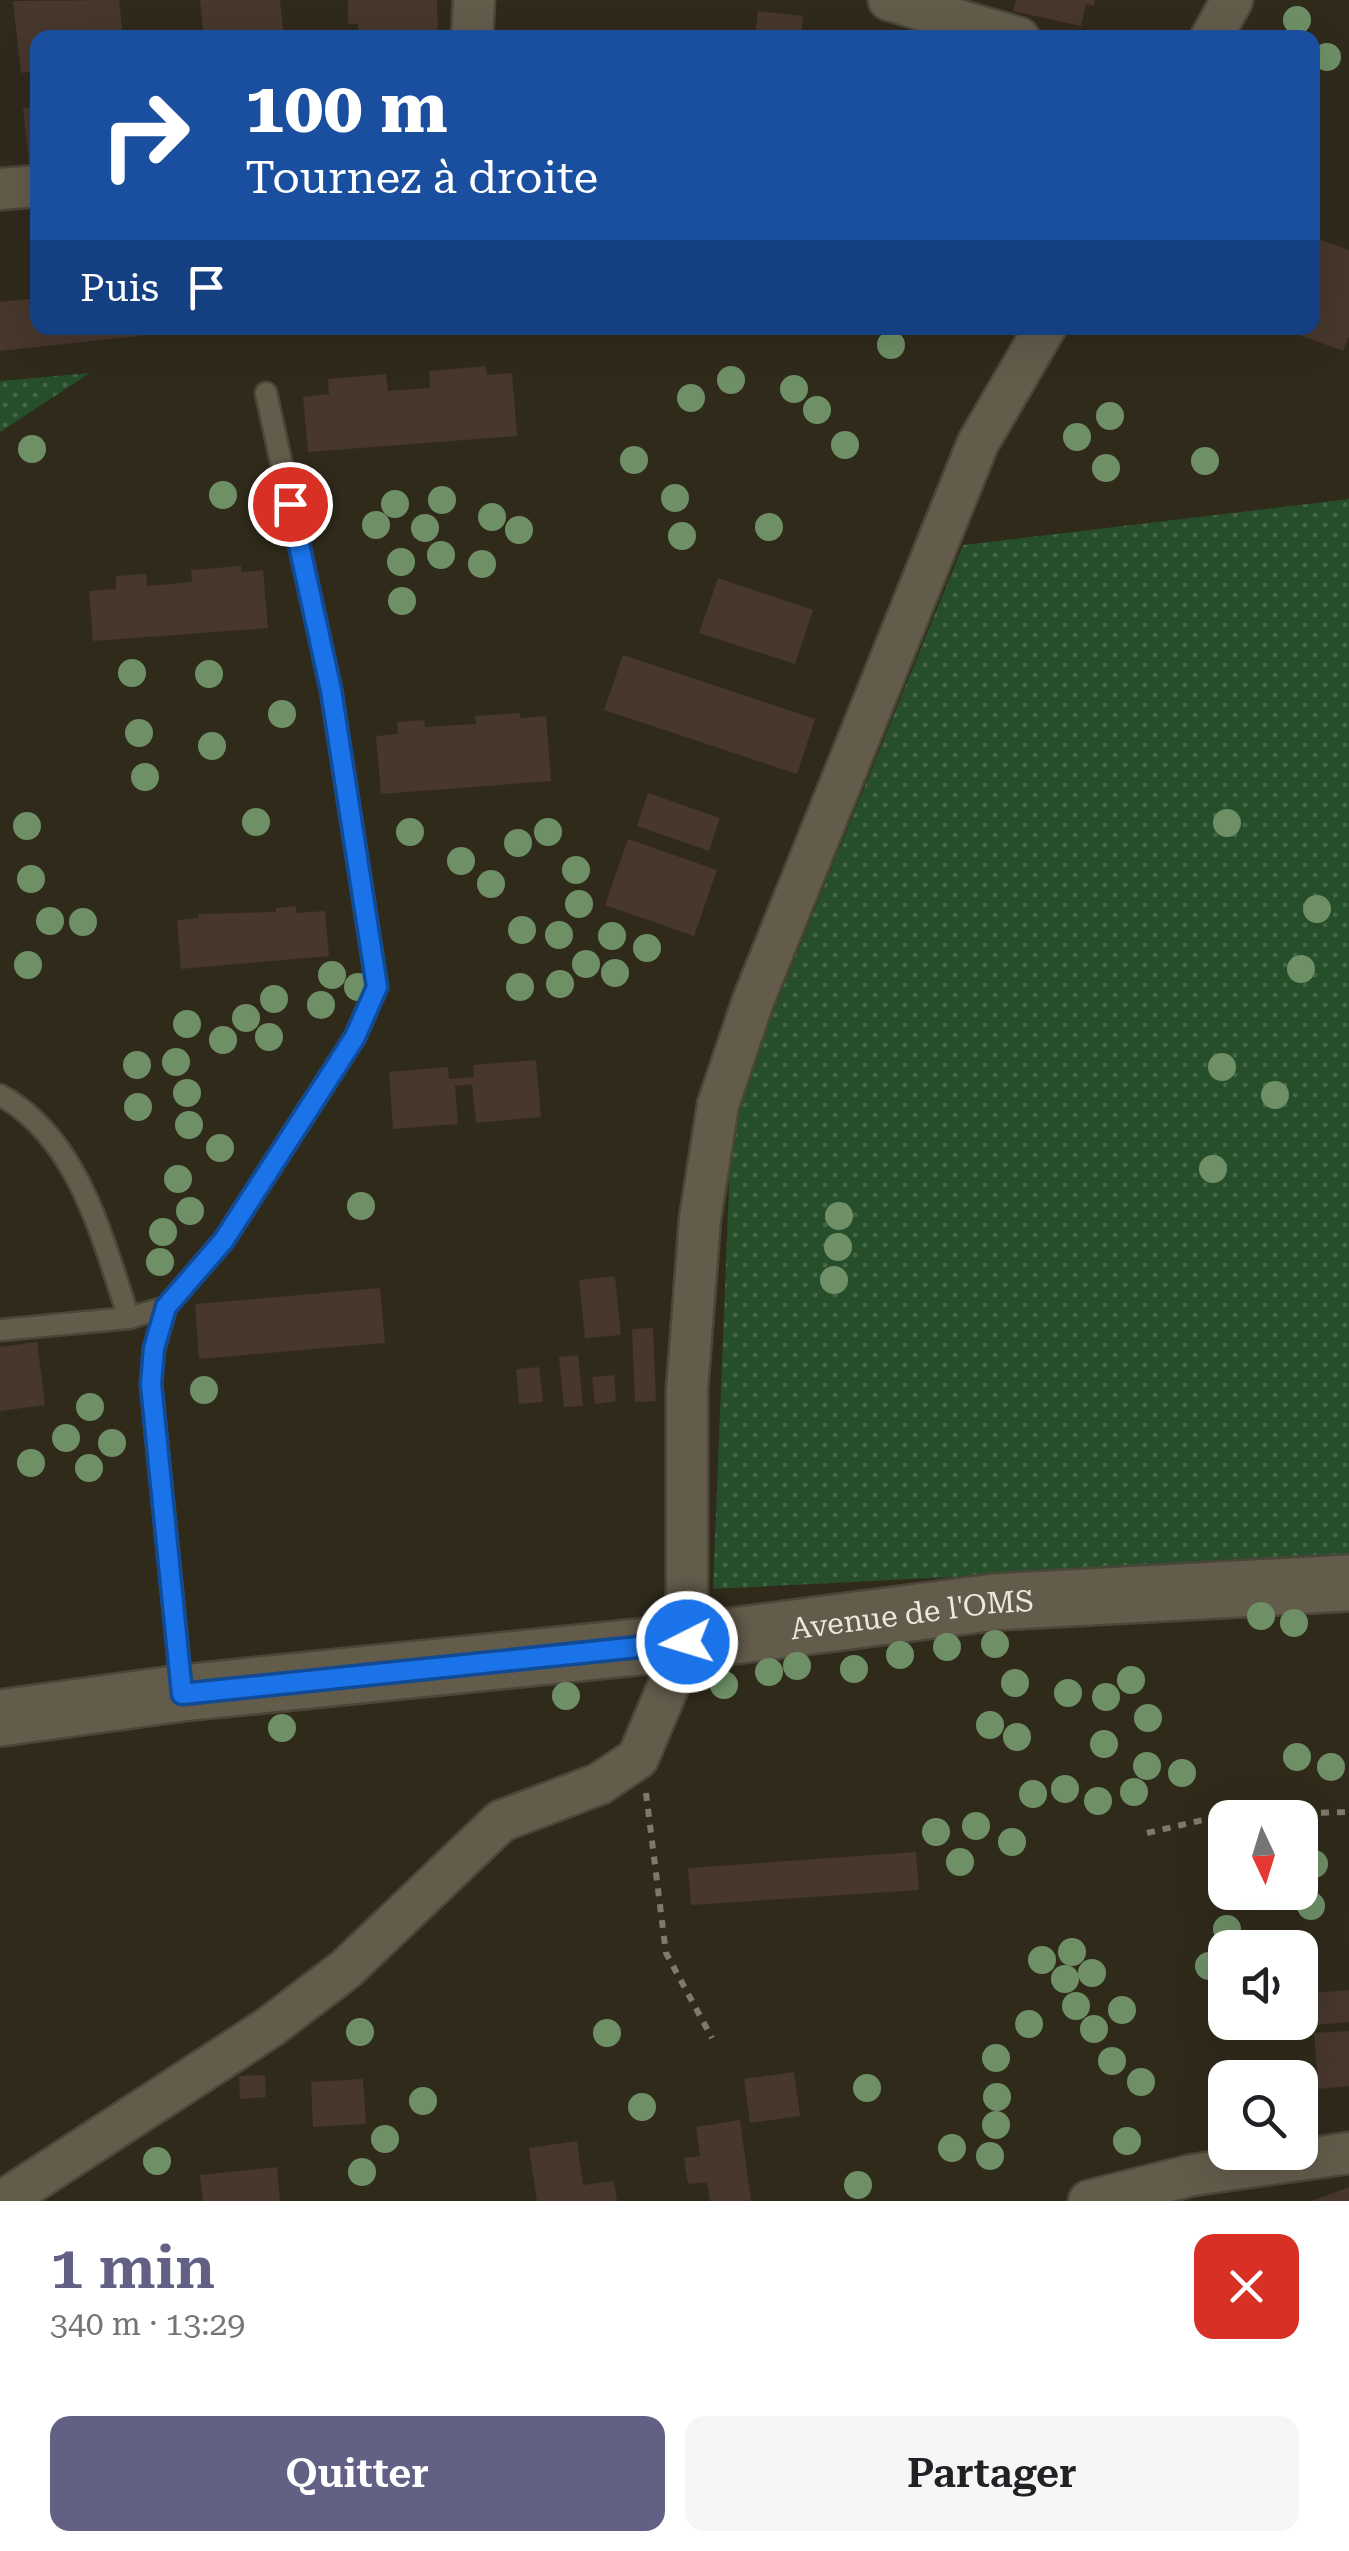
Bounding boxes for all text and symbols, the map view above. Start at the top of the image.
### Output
text: 100 m [245,67,448,149]
icon: right [80,70,210,200]
text: Tournez à droite [245,151,598,204]
icon: arrive [179,260,234,315]
text: Puis [80,266,159,310]
pin [248,462,333,547]
icon: arrive [263,477,318,532]
street label: Avenue de l'OMS [788,1582,1035,1646]
position arrow [635,1590,739,1694]
north arrow [1208,1800,1318,1910]
map controls [1208,1800,1318,2170]
button: sound [1208,1930,1318,2040]
button: search [1208,2060,1318,2170]
text: 1 min [50,2232,215,2303]
button: close [1194,2234,1299,2339]
text: 340 m · 13:29 [50,2305,245,2343]
button: Quitter [50,2416,665,2531]
button: Partager [685,2416,1299,2531]

